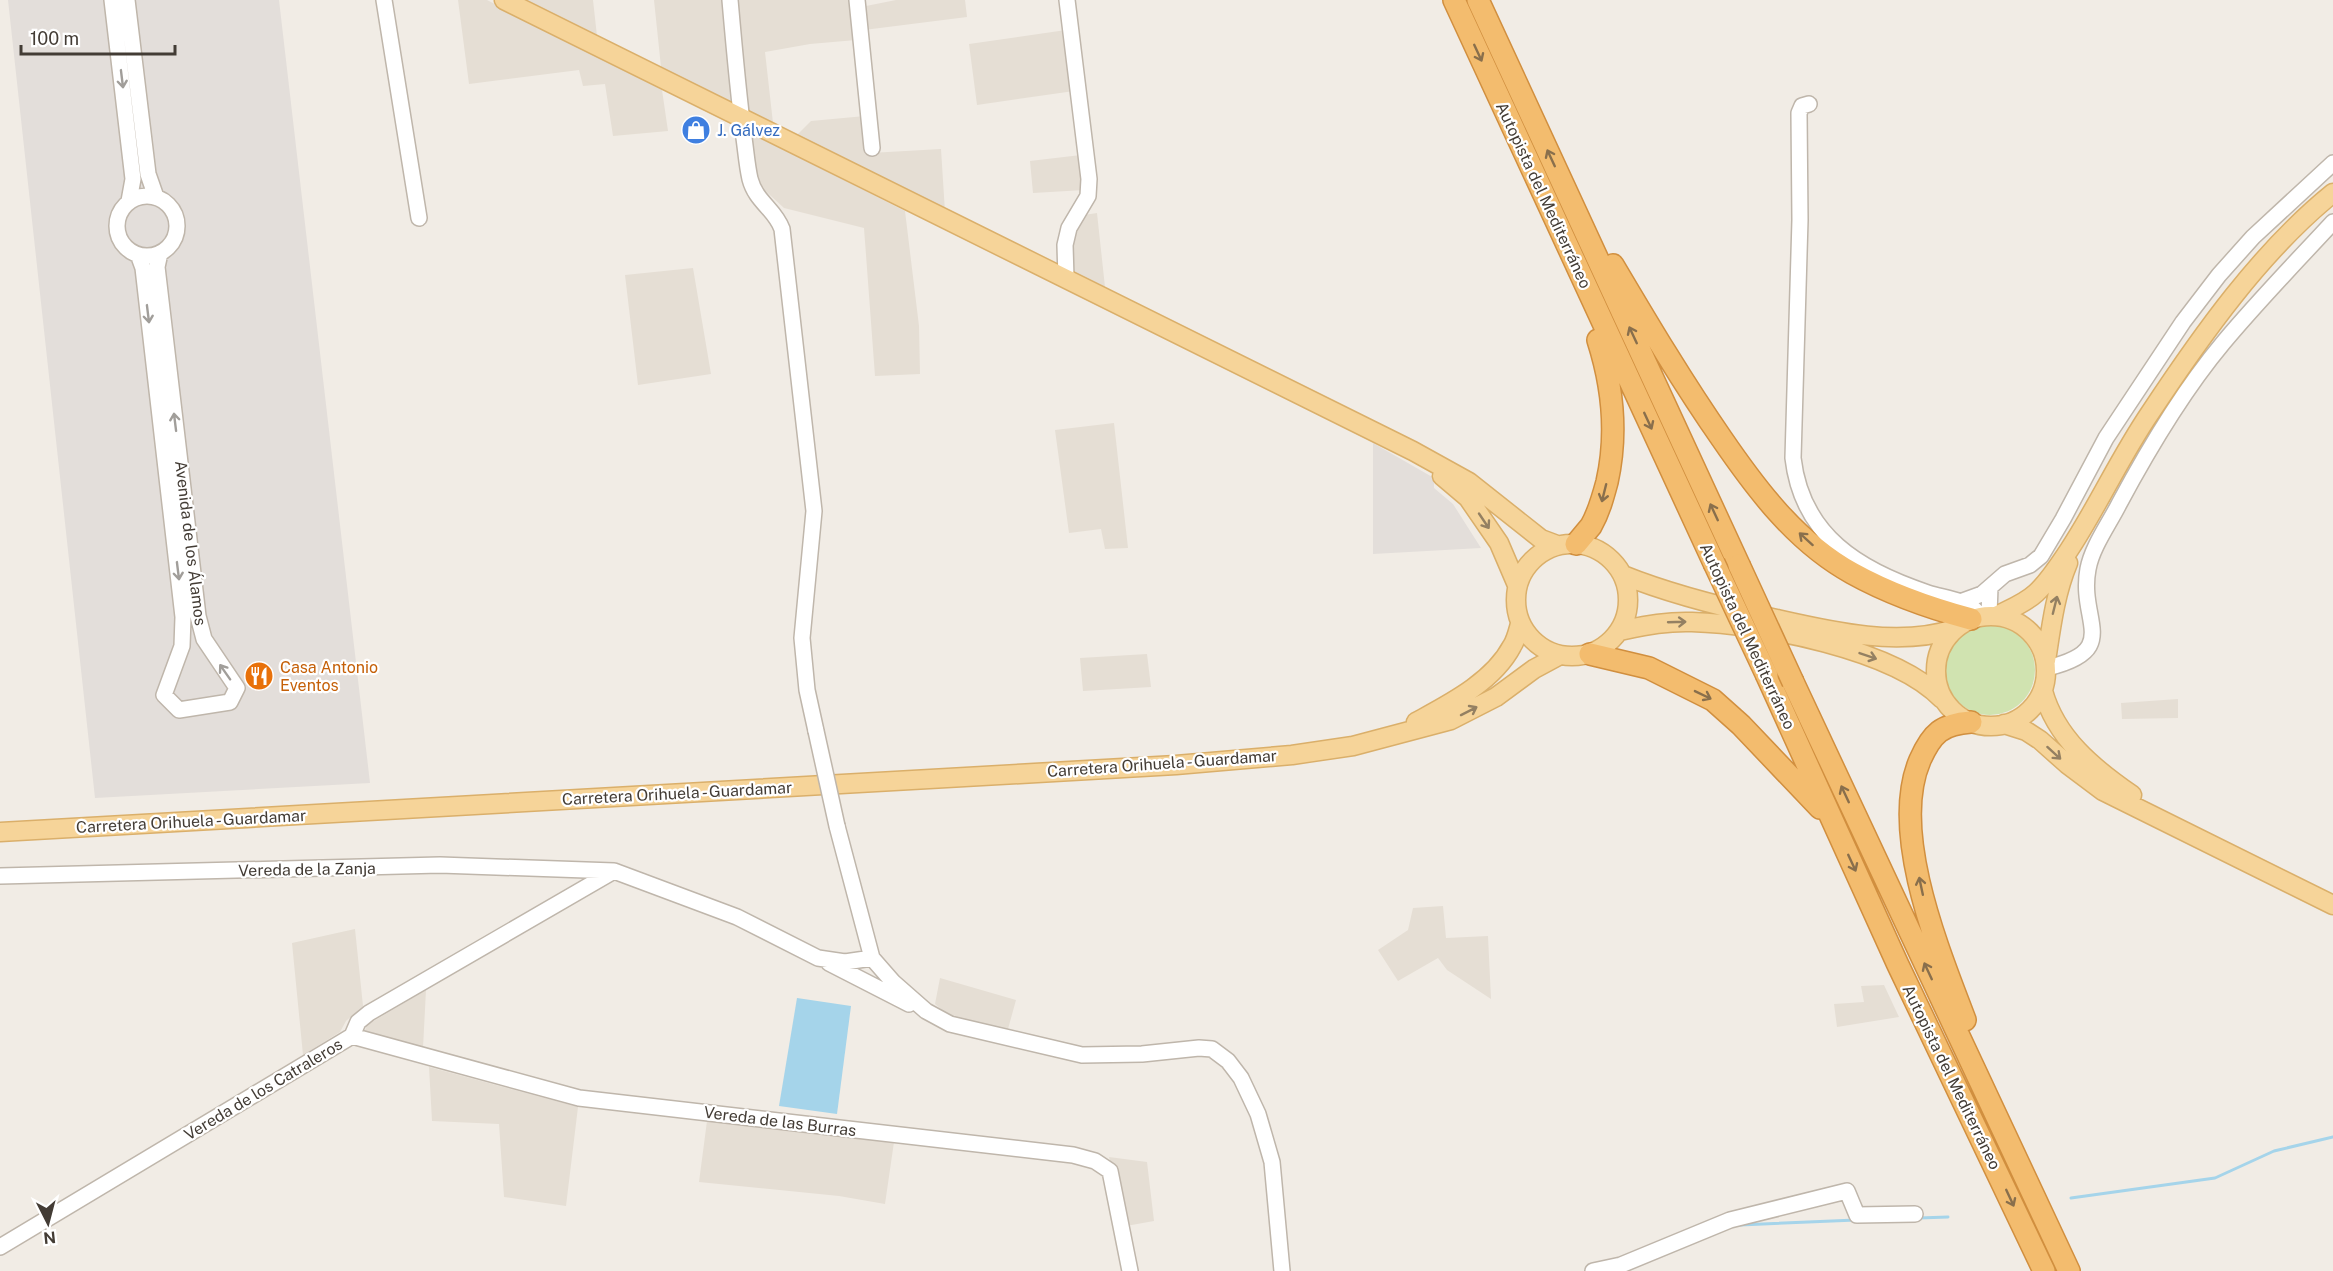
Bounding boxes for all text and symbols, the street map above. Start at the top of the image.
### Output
scale bar [21,18,176,56]
text: 100 m [30,28,79,49]
one-way arrow [1473,44,1485,62]
one-way arrow [116,69,127,88]
street label: Autopista del Mediterráneo [1492,99,1595,291]
shop icon: J. Gálvez [680,114,712,146]
place label: J. Gálvez [717,121,780,140]
one-way arrow [1544,149,1556,167]
one-way arrow [143,304,154,324]
one-way arrow [1626,326,1638,344]
one-way arrow [1643,411,1655,429]
one-way arrow [169,412,180,432]
street label: Avenida de los Álamos [171,459,211,627]
one-way arrow [1597,484,1609,503]
one-way arrow [1708,503,1720,521]
one-way arrow [1478,513,1490,529]
one-way arrow [1799,532,1814,546]
street label: Autopista del Mediterráneo [1696,540,1799,732]
one-way arrow [173,560,184,580]
one-way arrow [2050,596,2062,615]
one-way arrow [1666,617,1686,628]
one-way arrow [1858,651,1877,662]
place label: Casa Antonio Eventos [280,658,378,695]
restaurant icon: Casa Antonio Eventos [243,660,275,692]
one-way arrow [219,664,231,680]
one-way arrow [1694,690,1712,701]
one-way arrow [1459,705,1477,717]
street label: Carretera Orihuela - Guardamar [1046,746,1278,781]
one-way arrow [2047,746,2062,760]
street label: Carretera Orihuela - Guardamar [561,778,793,809]
one-way arrow [1839,786,1851,804]
street label: Carretera Orihuela - Guardamar [75,806,307,837]
one-way arrow [1847,854,1858,872]
street label: Vereda de la Zanja [238,859,376,880]
one-way arrow [1915,876,1927,895]
one-way arrow [1922,962,1934,980]
street label: Autopista del Mediterráneo [1898,982,2005,1173]
street label: Vereda de los Catraleros [181,1035,346,1144]
street label: Vereda de las Burras [703,1103,857,1140]
one-way arrow [2005,1189,2016,1207]
north arrow [18,1193,78,1253]
text: N [42,1227,57,1248]

